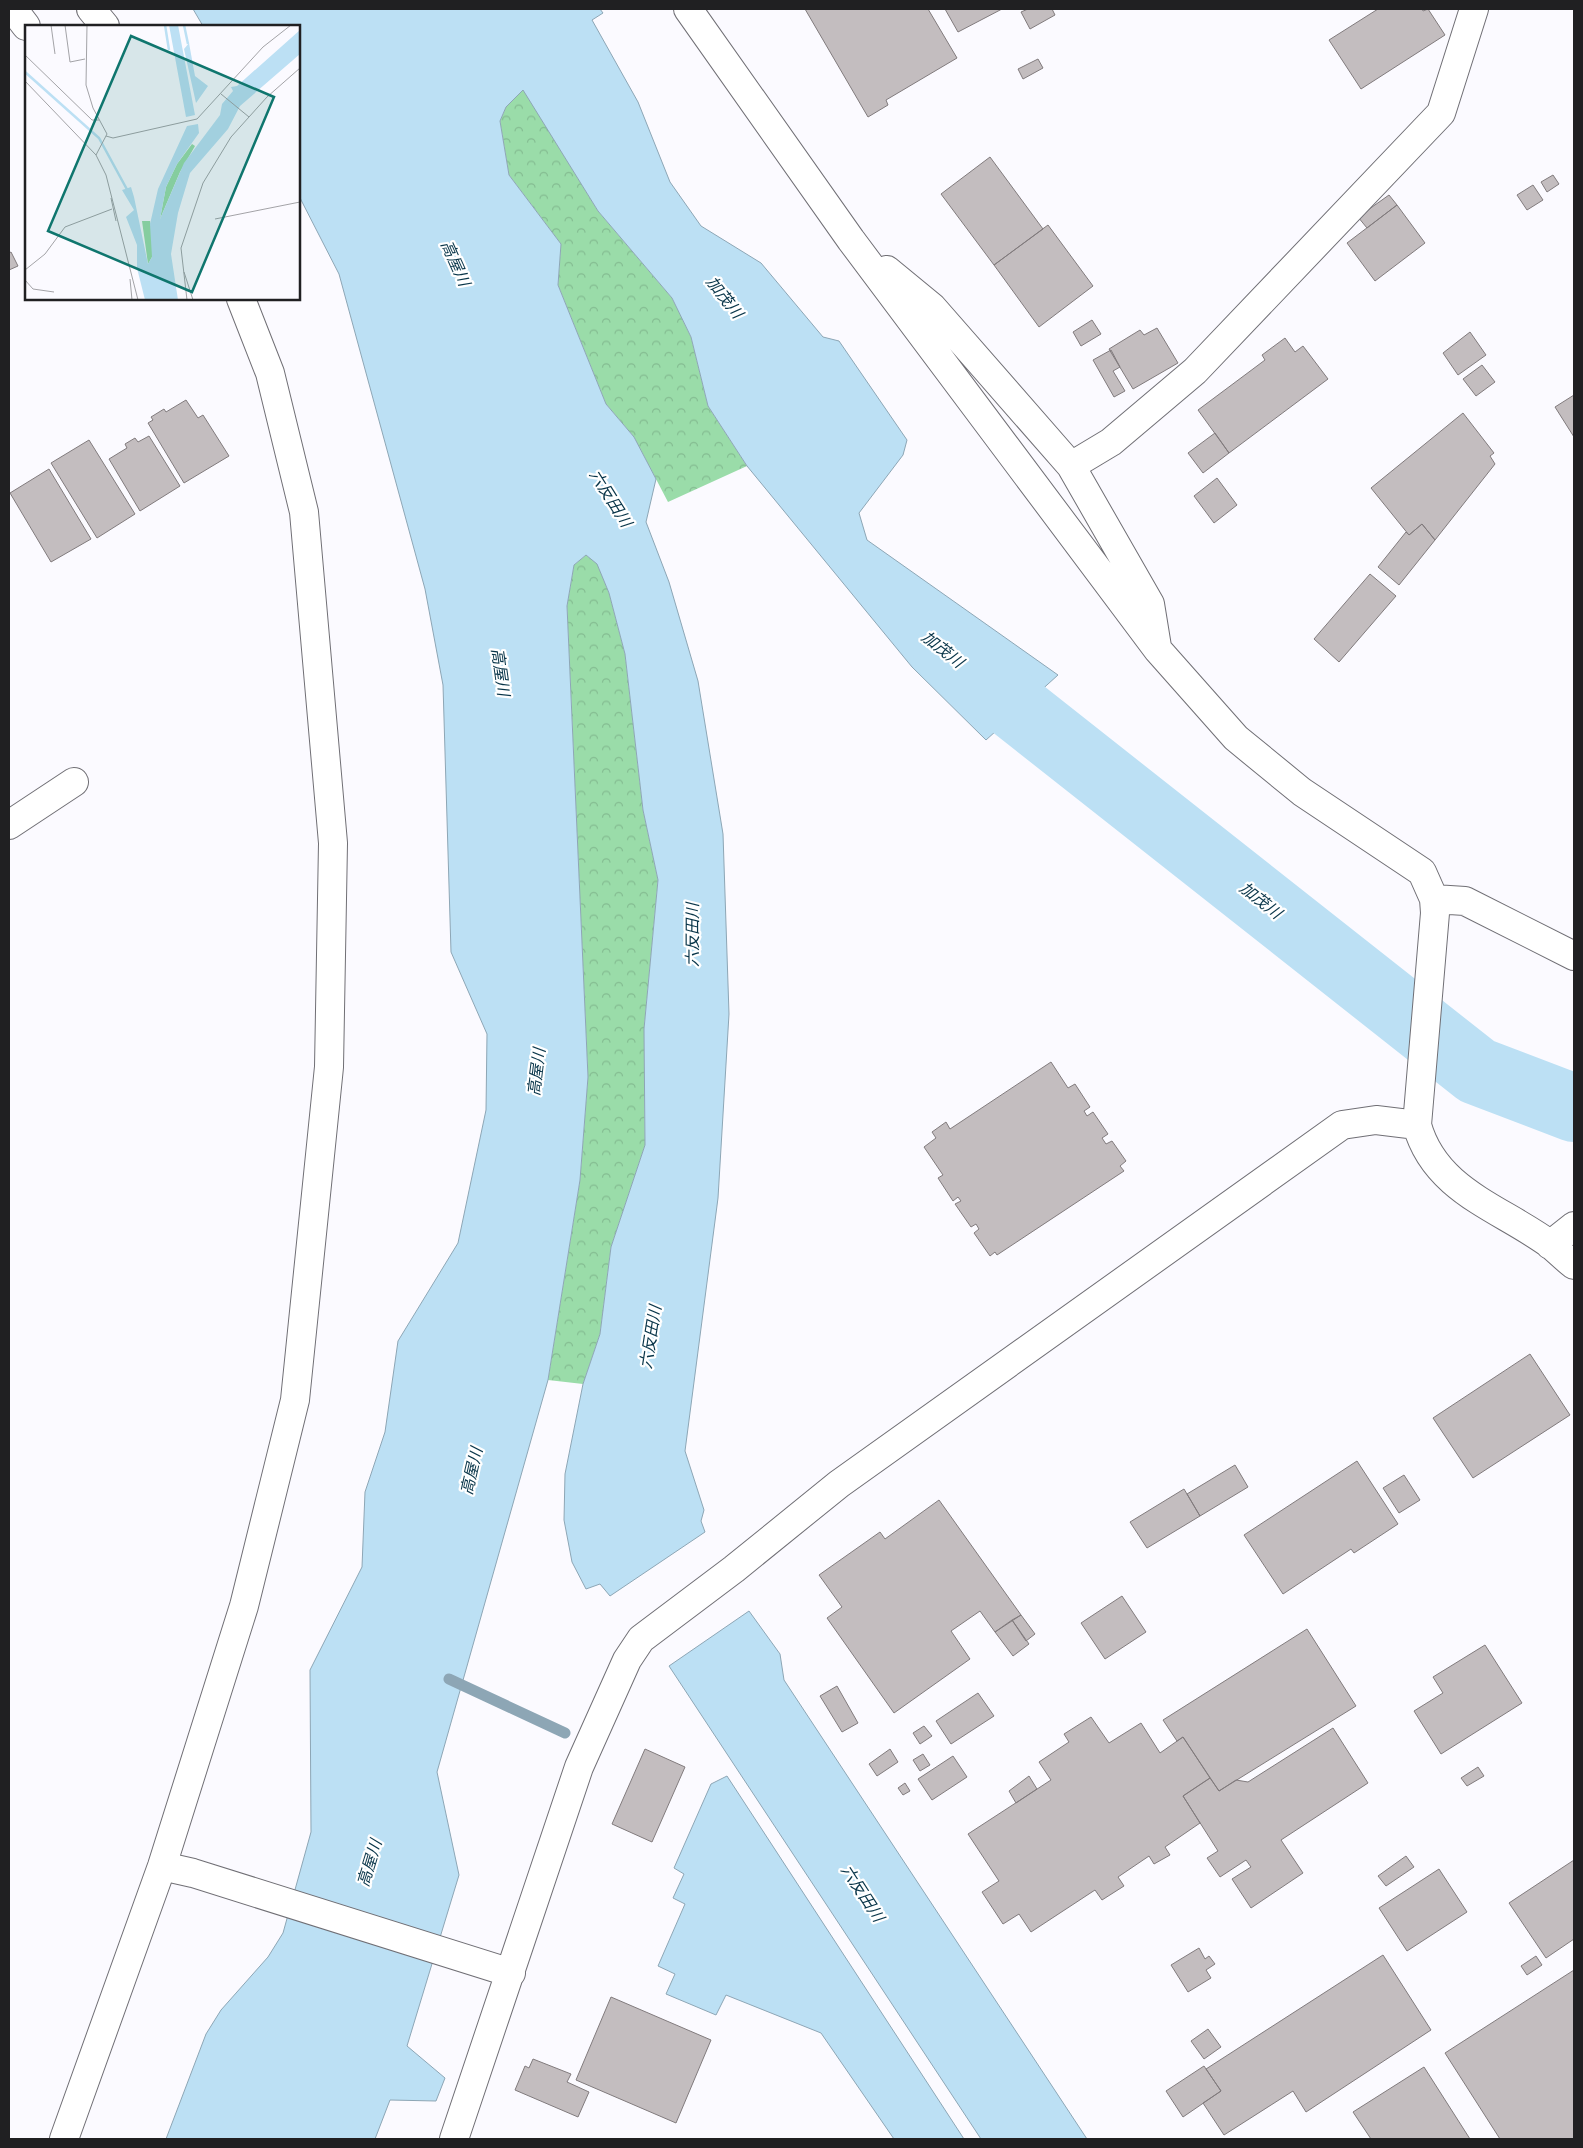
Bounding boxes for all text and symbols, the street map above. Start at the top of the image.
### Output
inset map [25,25,300,300]
water label: 高屋川 [436,237,476,291]
water label: 加茂川 [702,272,749,324]
water label: 六反田川 [585,466,637,533]
water label: 加茂川 [917,626,970,674]
water label: 高屋川 [487,647,515,699]
water label: 加茂川 [1235,877,1288,925]
water label: 六反田川 [682,901,703,967]
water label: 高屋川 [523,1045,550,1097]
water label: 六反田川 [635,1302,666,1370]
water label: 高屋川 [456,1443,488,1497]
water label: 高屋川 [352,1835,387,1889]
water label: 六反田川 [836,1861,890,1927]

